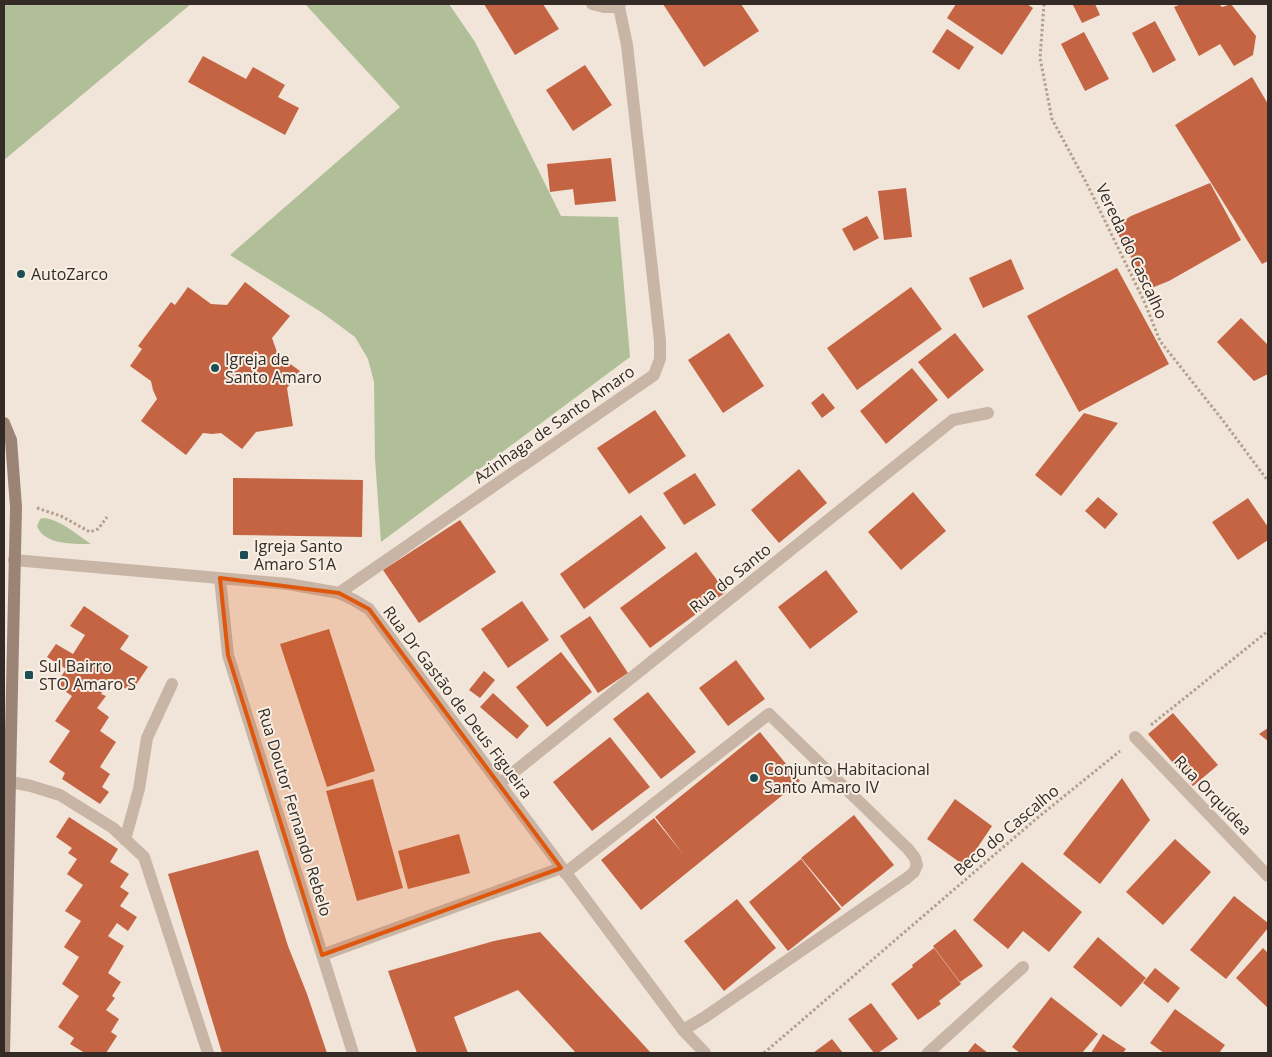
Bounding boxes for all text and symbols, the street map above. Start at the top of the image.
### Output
street label: Vereda do Cascalho [1091,180,1173,322]
place label: AutoZarco [31,263,108,285]
marker: AutoZarco [15,268,27,280]
place label: Igreja de Santo Amaro [225,348,322,388]
street label: Azinhaga de Santo Amaro [469,360,639,488]
marker: Igreja de Santo Amaro [209,362,221,374]
place label: Igreja Santo Amaro S1A [254,535,343,575]
street label: Rua do Santo [685,538,775,618]
marker: Igreja Santo Amaro S1A [238,549,250,561]
street label: Rua Dr Gastão de Deus Figueira [378,601,538,803]
place label: Sul Bairro STO Amaro S [39,655,136,695]
marker: Sul Bairro STO Amaro S [23,669,35,681]
street label: Rua Doutor Fernando Rebelo [253,705,337,919]
street label: Rua Orquídea [1169,750,1257,840]
place label: Conjunto Habitacional Santo Amaro IV [764,758,930,798]
marker: Conjunto Habitacional Santo Amaro IV [748,772,760,784]
street label: Beco do Cascalho [949,779,1063,881]

